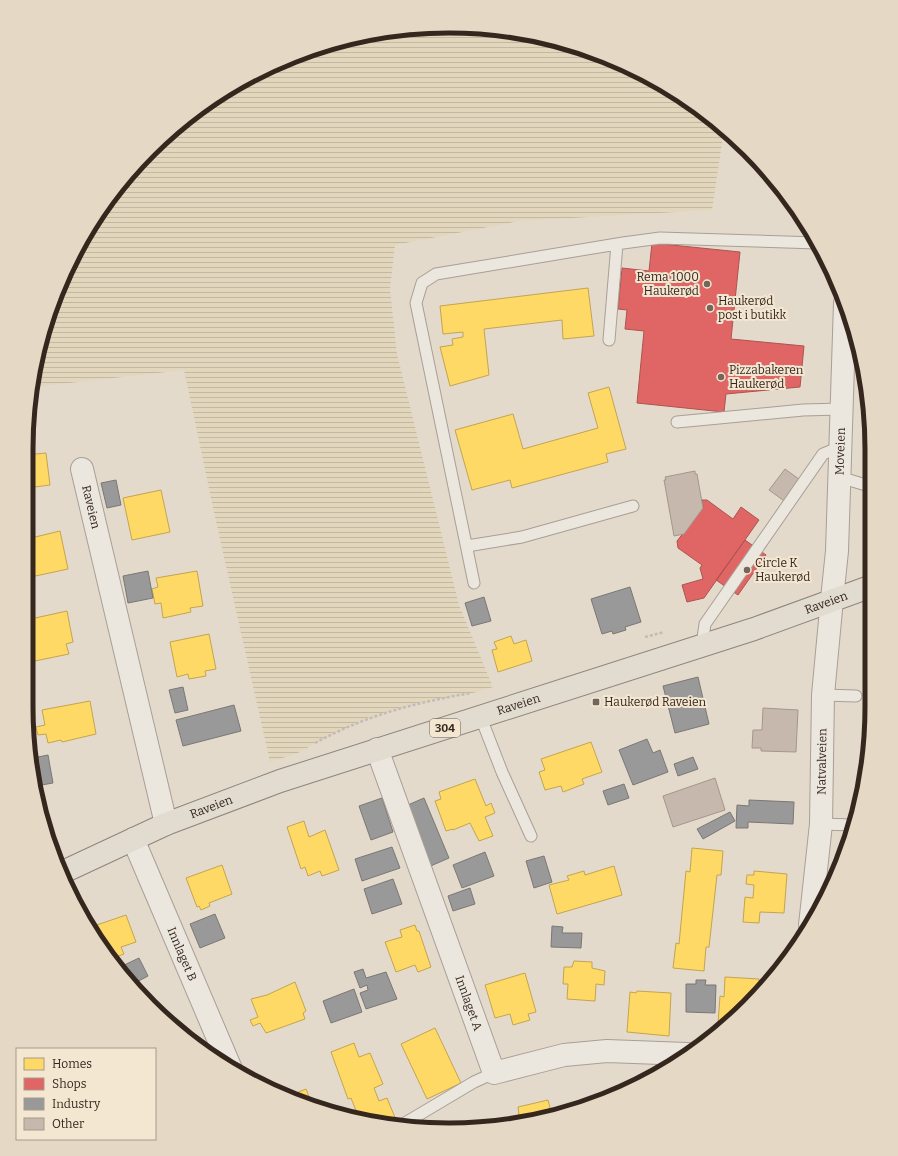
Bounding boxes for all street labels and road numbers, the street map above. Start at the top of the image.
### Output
street label: Moveien [832,427,848,475]
street label: Raveien [79,484,103,531]
street label: Raveien [803,588,850,617]
street label: Raveien [495,691,542,718]
road number: 304 [430,719,460,737]
street label: Natvalveien [814,728,829,795]
street label: Raveien [188,792,235,821]
street label: Innlaget B [164,925,200,983]
street label: Innlaget A [452,973,485,1033]

